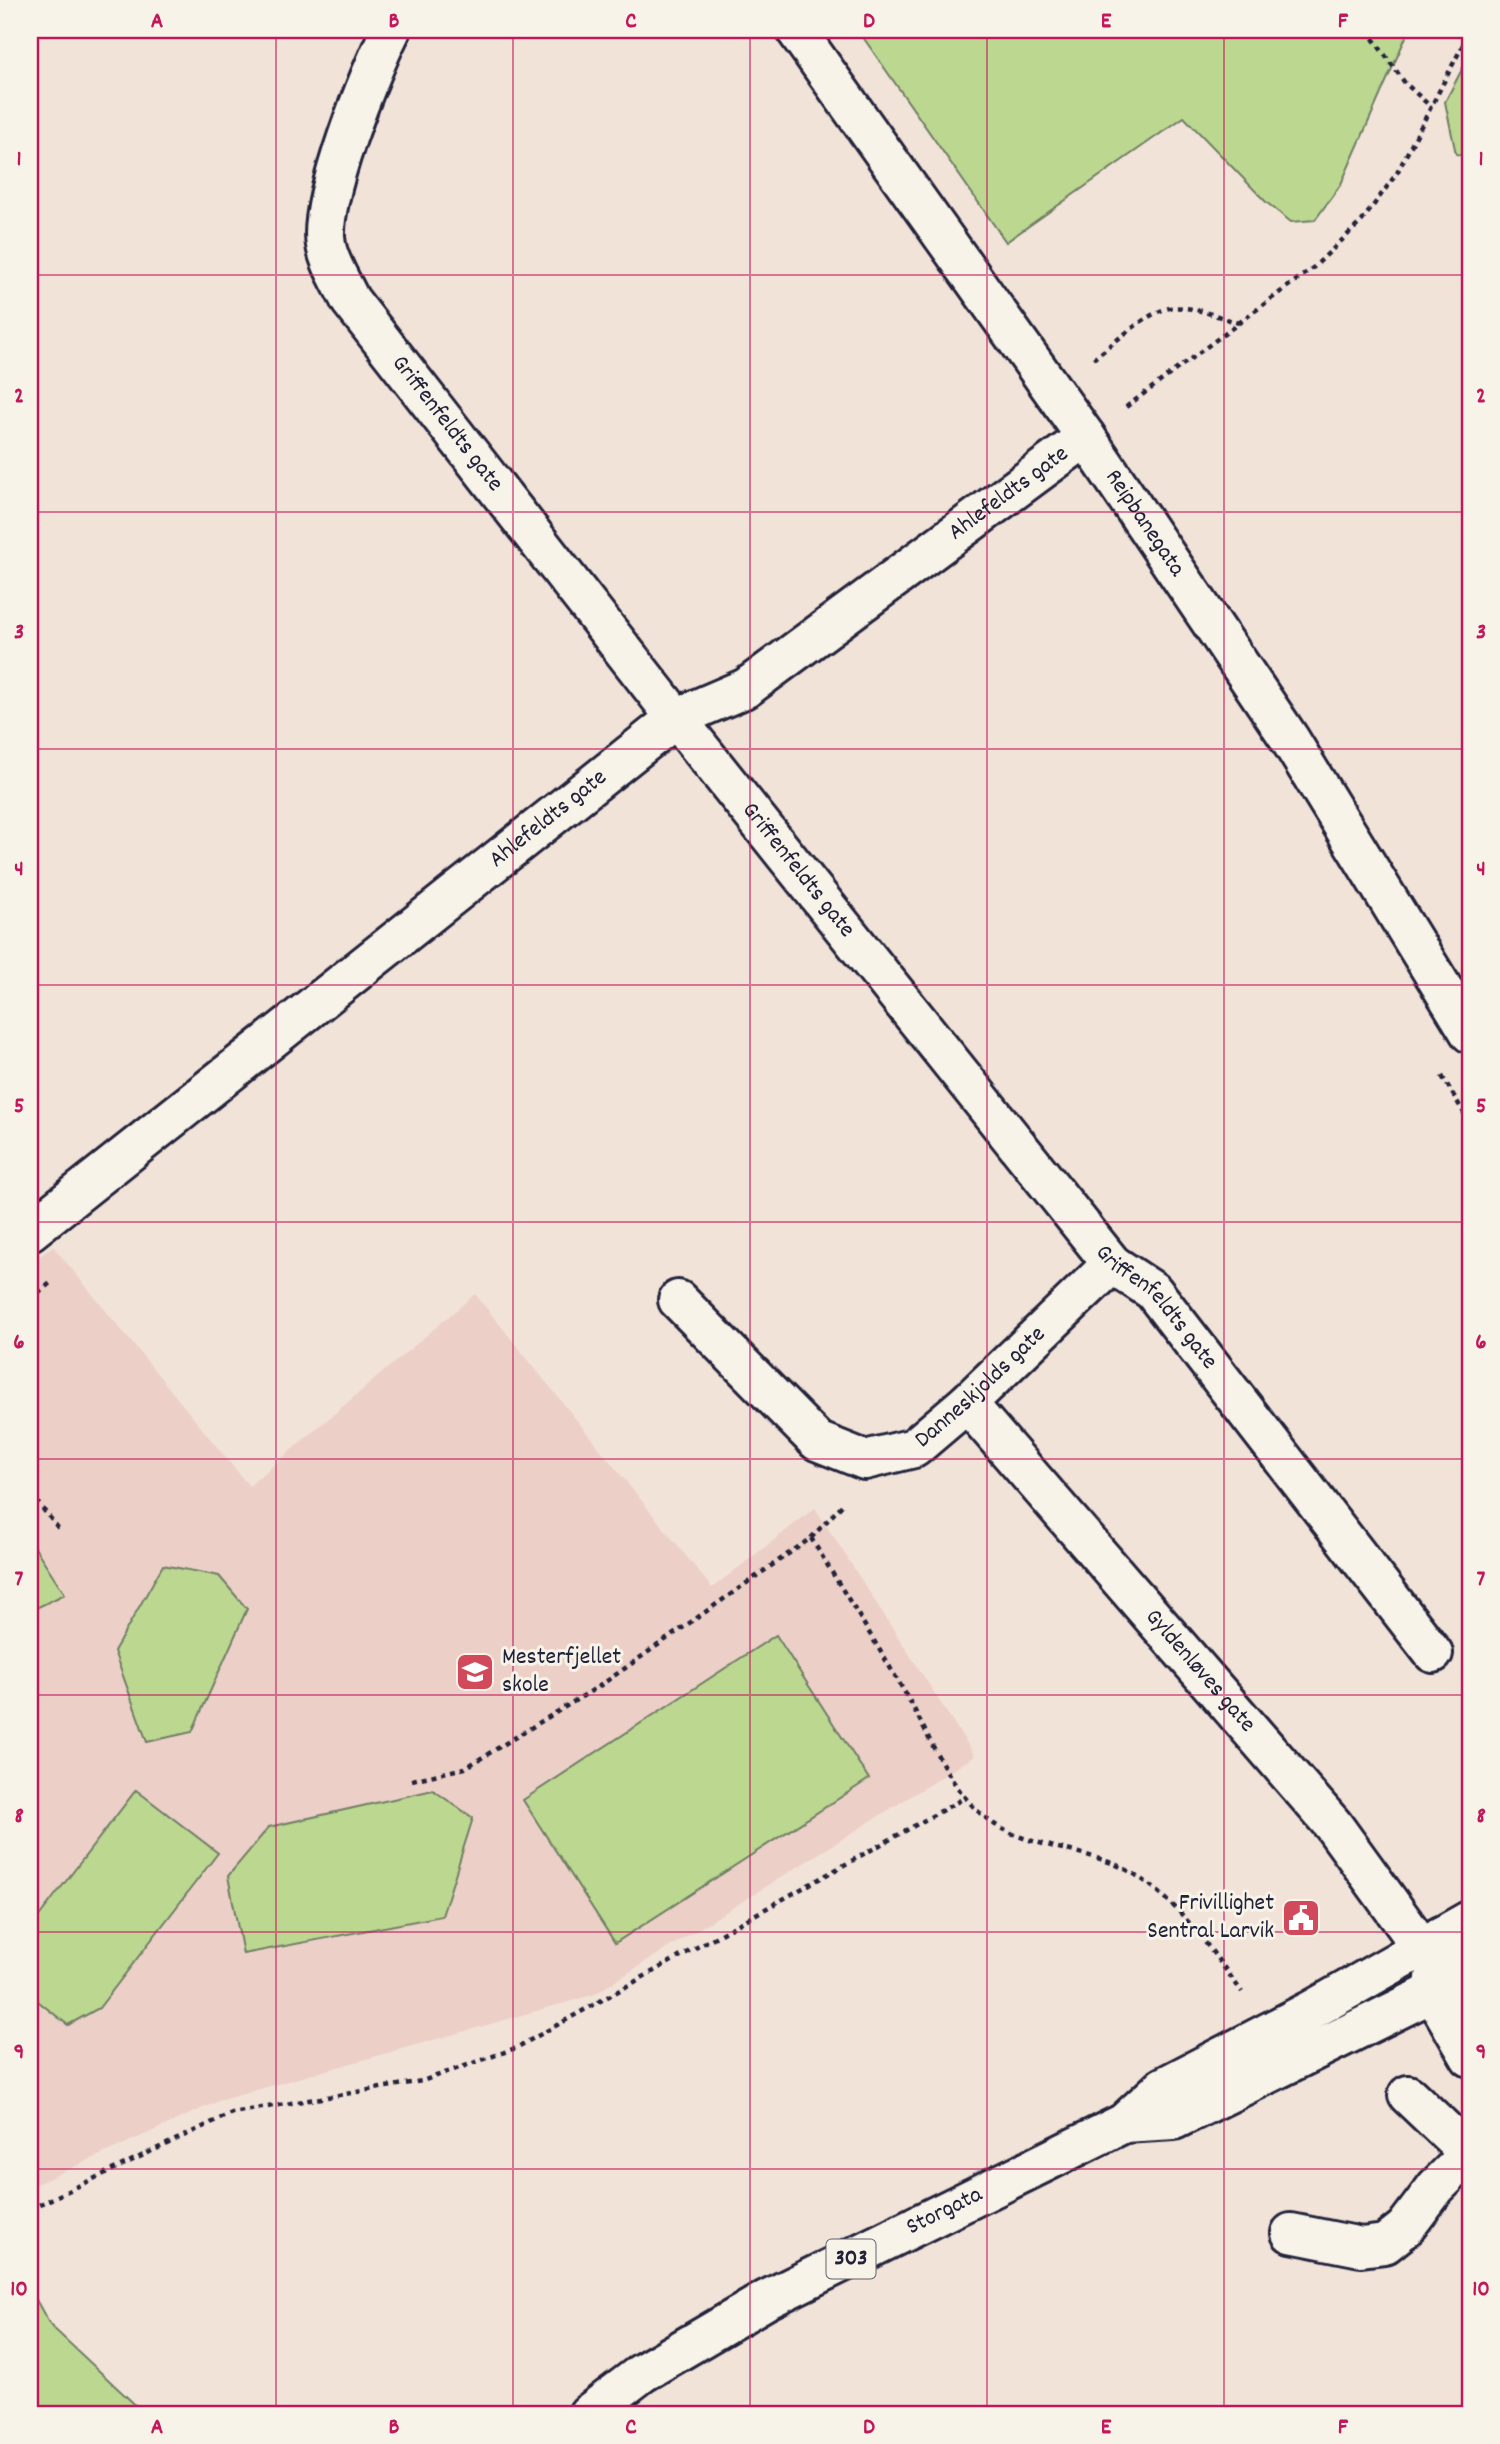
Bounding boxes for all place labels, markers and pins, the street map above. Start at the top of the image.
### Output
place label: Mesterfjellet skole [502,1641,621,1703]
school or university icon: Mesterfjellet skole [454,1651,496,1693]
place label: Frivillighet Sentral Larvik [1147,1887,1274,1949]
public building icon: Frivillighet Sentral Larvik [1280,1897,1322,1939]

